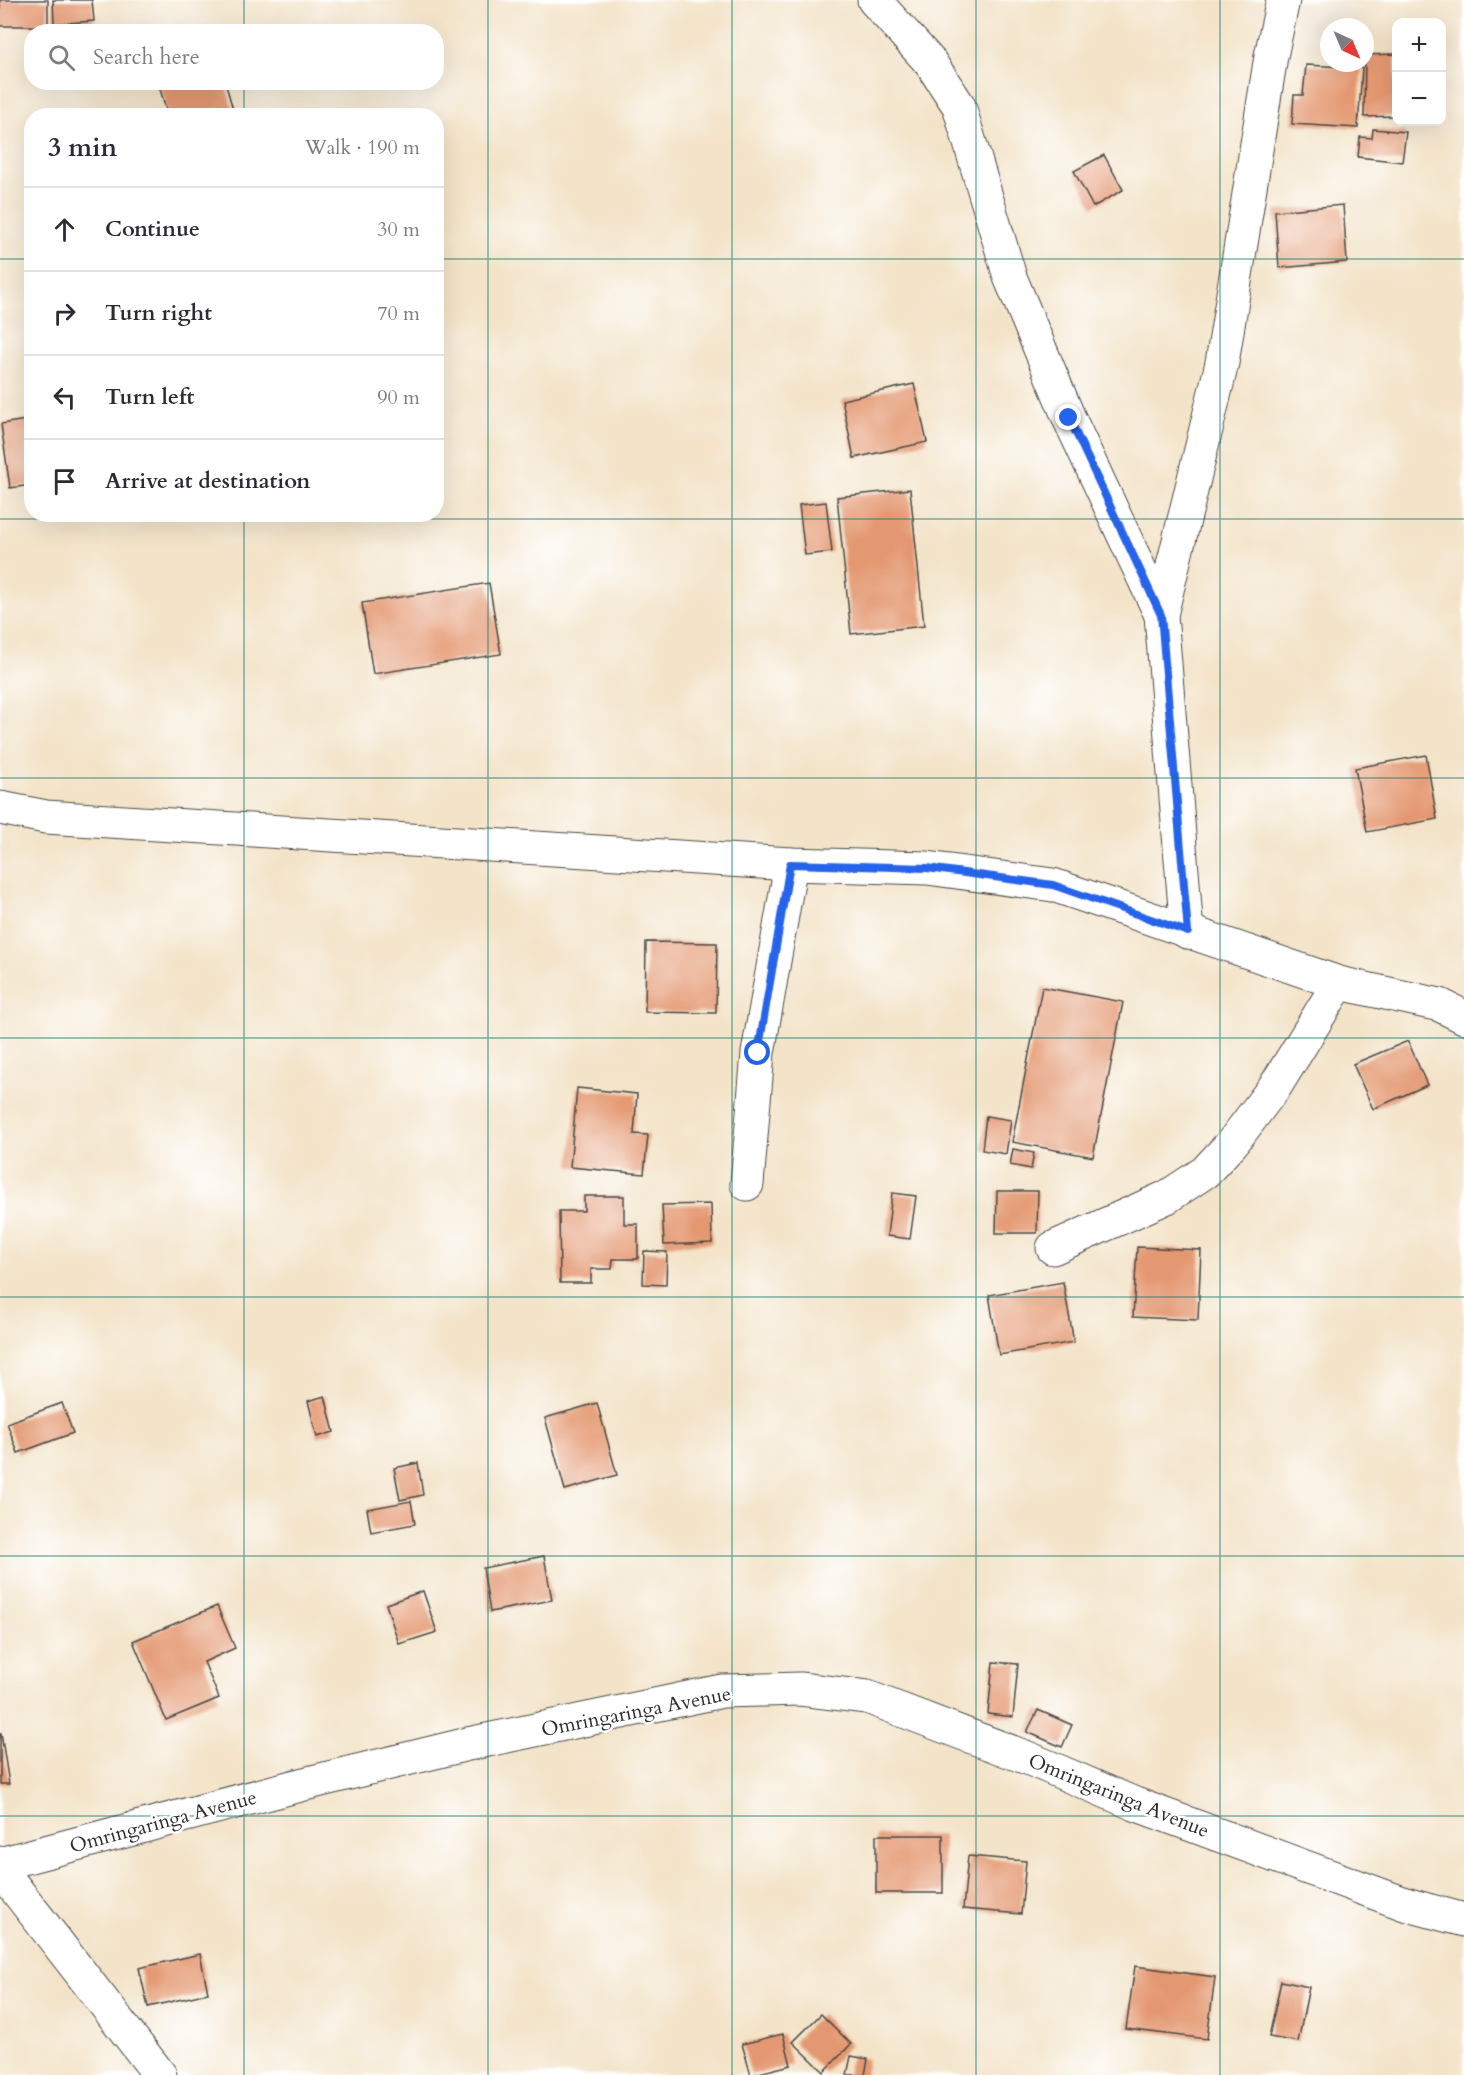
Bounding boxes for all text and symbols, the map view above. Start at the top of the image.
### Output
north arrow [1320,18,1374,72]
map controls [1392,18,1446,126]
button: + [1392,18,1446,72]
search box [24,24,444,90]
icon: search [45,41,78,74]
text: Search here [93,42,200,72]
button: − [1392,72,1446,126]
text: 3 min [48,130,117,165]
text: Walk · 190 m [305,134,420,161]
icon: ahead [48,213,81,246]
text: Continue [105,214,200,244]
text: 30 m [377,216,420,243]
icon: right [48,297,81,330]
text: Turn right [105,298,212,328]
text: 70 m [377,300,420,327]
icon: left [48,381,81,414]
text: Turn left [105,382,194,412]
text: 90 m [377,384,420,411]
route end [1055,404,1081,430]
icon: arrive [48,465,81,498]
text: Arrive at destination [105,466,310,496]
route start [744,1039,770,1065]
street label: Omringaringa Avenue [539,1680,733,1743]
street label: Omringaringa Avenue [1024,1747,1213,1844]
street label: Omringaringa Avenue [67,1784,260,1859]

